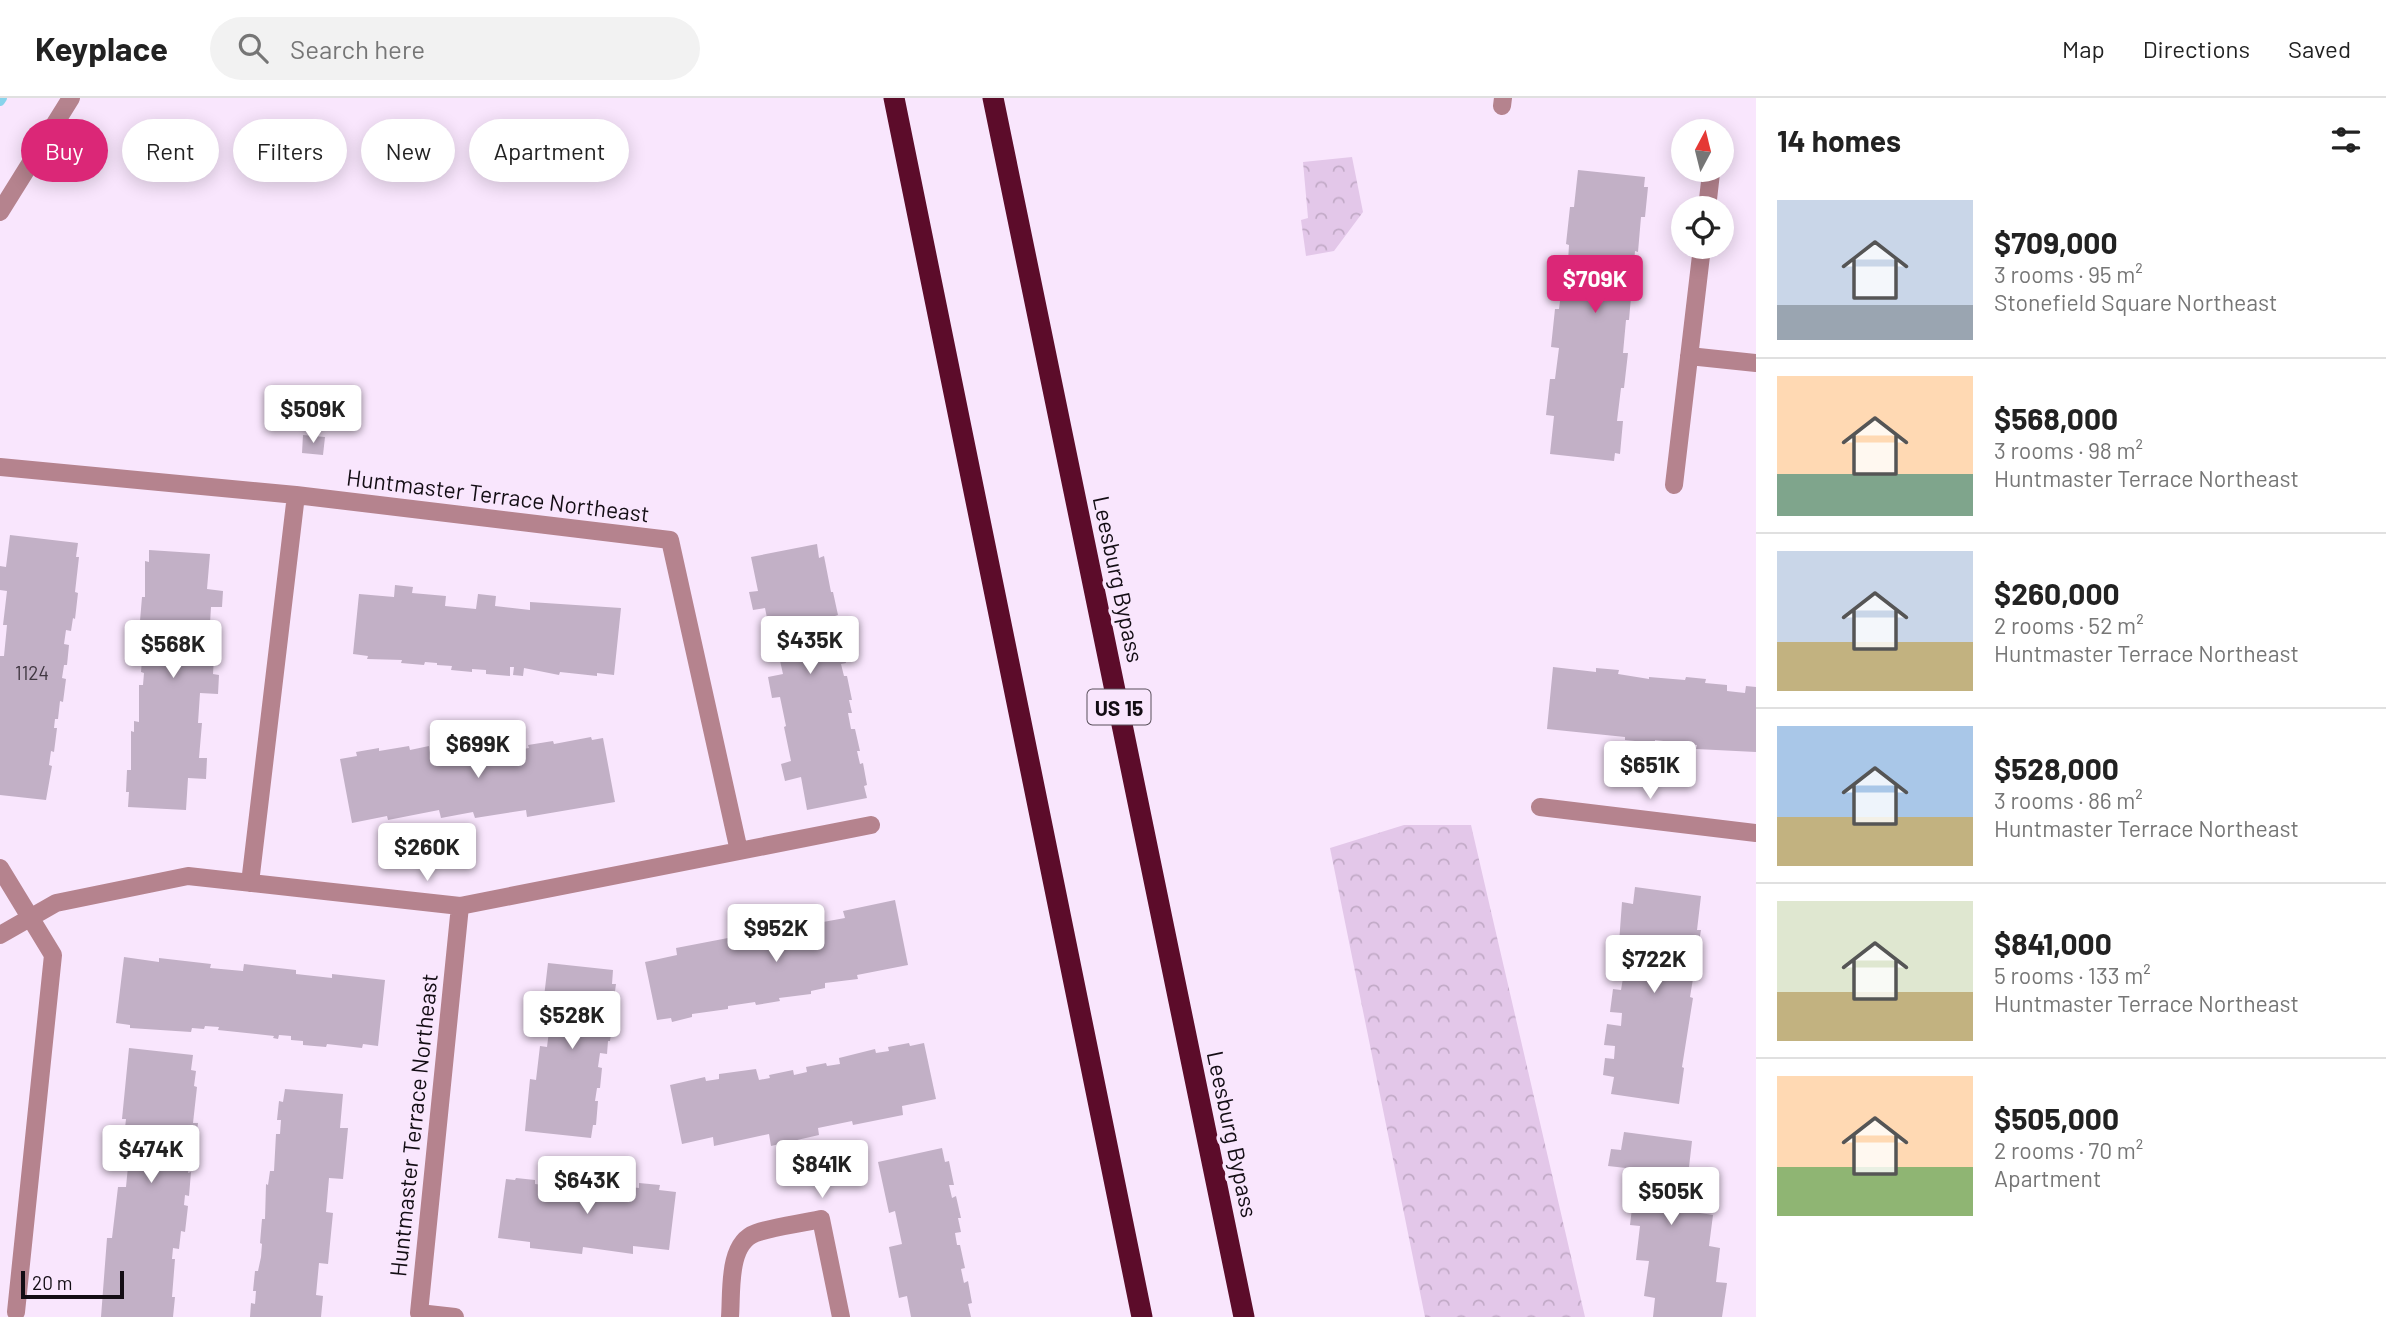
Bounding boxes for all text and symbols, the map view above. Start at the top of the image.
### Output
search box [210,17,700,80]
text: Keyplace [35,28,168,68]
icon: search [234,29,272,67]
text: Search here [290,33,425,64]
text: Map [2062,34,2105,63]
text: Directions [2143,34,2250,63]
text: Saved [2288,34,2351,63]
chip: Buy [21,119,108,182]
chip: Rent [122,119,219,182]
chip: Filters [233,119,347,182]
chip: New [361,119,455,182]
chip: Apartment [469,119,629,182]
north arrow [1671,119,1734,182]
map controls [1671,119,1734,259]
icon: filters [2327,121,2365,159]
text: 14 homes [1777,122,1901,158]
button: locate [1671,196,1734,259]
text: $709,000 [1994,224,2118,260]
icon: home [1833,228,1917,312]
pin: $709K [1546,256,1644,315]
text: 3 rooms · 95 m² [1994,260,2143,288]
text: $709K [1563,264,1627,292]
text: Stonefield Square Northeast [1994,288,2277,316]
pin: $509K [264,386,362,445]
text: $509K [280,394,346,422]
text: $568,000 [1994,400,2118,436]
icon: home [1833,404,1917,488]
text: 3 rooms · 98 m² [1994,436,2143,464]
street label: Huntmaster Terrace Northeast [345,463,651,527]
text: Huntmaster Terrace Northeast [1994,464,2299,492]
street label: Leesburg Bypass [1088,493,1150,665]
text: $260,000 [1994,575,2120,611]
icon: home [1833,579,1917,663]
text: 2 rooms · 52 m² [1994,611,2144,639]
pin: $435K [761,616,859,676]
pin: $568K [124,620,222,680]
text: $435K [777,625,843,653]
text: $568K [141,629,205,657]
text: Huntmaster Terrace Northeast [1994,639,2299,667]
house number: 1124 [15,661,49,684]
road number: US 15 [1088,690,1150,724]
pin: $699K [429,720,527,780]
text: $699K [446,729,510,757]
pin: $651K [1601,742,1699,801]
text: $651K [1620,750,1680,778]
text: $528,000 [1994,750,2119,786]
icon: home [1833,754,1917,838]
text: 3 rooms · 86 m² [1994,786,2143,814]
text: Huntmaster Terrace Northeast [1994,814,2299,842]
pin: $260K [378,824,476,883]
text: $260K [394,832,460,860]
pin: $952K [727,904,825,964]
text: $952K [743,913,809,941]
text: $841,000 [1994,925,2112,961]
icon: home [1833,929,1917,1013]
pin: $722K [1605,936,1703,995]
text: $722K [1622,944,1686,972]
text: 5 rooms · 133 m² [1994,961,2151,989]
street label: Huntmaster Terrace Northeast [383,972,443,1278]
text: Huntmaster Terrace Northeast [1994,989,2299,1017]
pin: $528K [523,992,621,1051]
text: $528K [539,1000,605,1028]
street label: Leesburg Bypass [1202,1048,1264,1220]
text: $505,000 [1994,1100,2119,1136]
icon: home [1833,1104,1917,1188]
pin: $474K [102,1126,200,1185]
text: $474K [118,1134,184,1162]
text: 2 rooms · 70 m² [1994,1136,2143,1164]
pin: $841K [773,1140,871,1200]
text: $841K [792,1149,852,1177]
pin: $643K [538,1156,636,1216]
text: Apartment [1994,1164,2101,1192]
text: $643K [554,1165,620,1193]
pin: $505K [1622,1168,1720,1227]
text: $505K [1638,1176,1704,1204]
scale bar [21,1268,124,1300]
text: 20 m [32,1271,72,1294]

